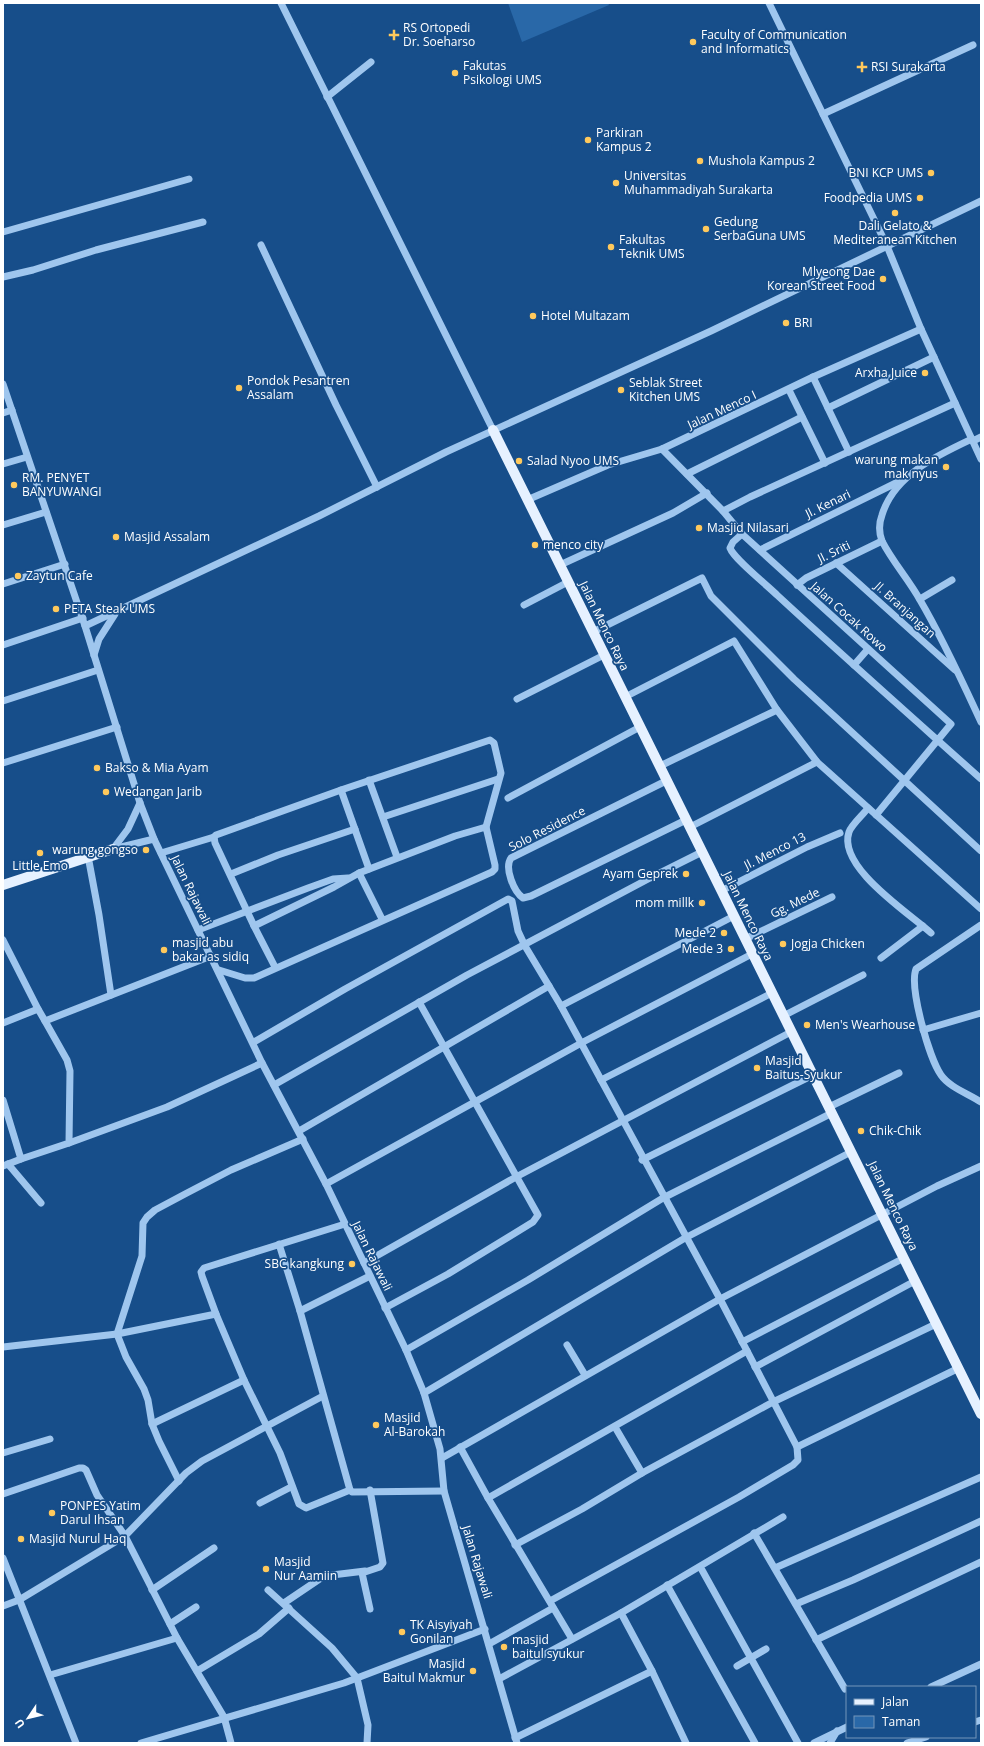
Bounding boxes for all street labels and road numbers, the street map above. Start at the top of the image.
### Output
street label: Jalan Menco I [684,386,759,433]
street label: Jl. Kenari [801,485,853,522]
street label: Jl. Sriti [814,536,853,567]
street label: Jalan Menco Raya [575,577,634,673]
street label: Jalan Cocak Rowo [807,577,891,656]
street label: Jl. Branjangan [870,577,940,642]
street label: Solo Residence [505,802,588,855]
street label: Jl. Menco 13 [740,828,809,874]
street label: Jalan Rajawali [167,851,216,928]
street label: Jalan Menco Raya [719,867,778,963]
street label: Gg. Mede [767,883,823,922]
street label: Jalan Menco Raya [864,1157,923,1253]
street label: Jalan Rajawali [348,1217,397,1294]
street label: Jalan Rajawali [458,1522,497,1601]

